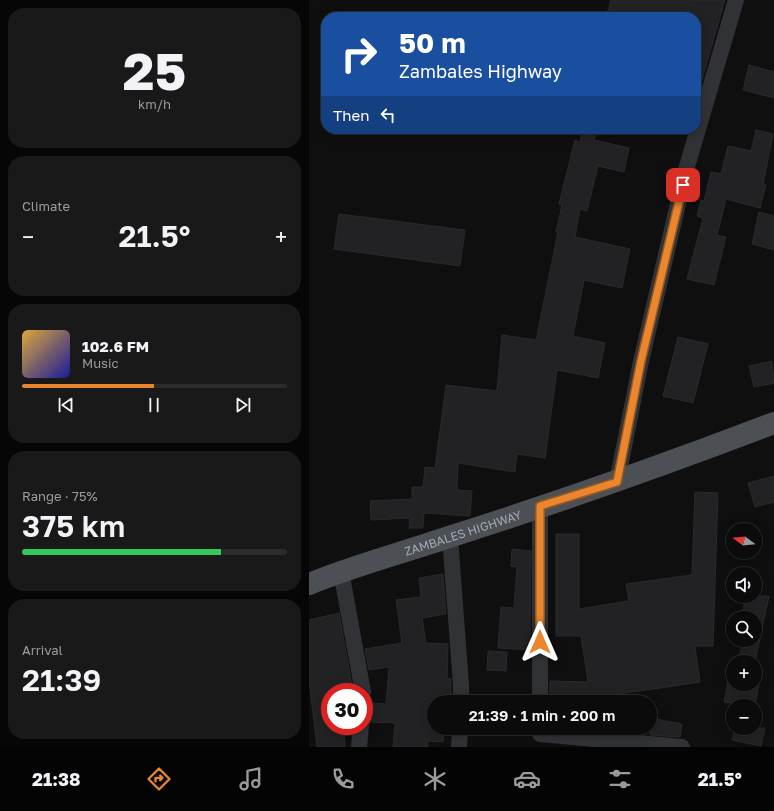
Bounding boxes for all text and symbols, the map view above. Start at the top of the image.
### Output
text: 50 m [399,26,466,59]
icon: right [333,28,385,80]
text: 25 [123,39,186,101]
text: Zambales Highway [399,60,562,82]
text: km/h [138,96,171,112]
icon: left [377,104,399,126]
text: Then [333,106,369,124]
pin [666,168,700,202]
icon: arrive [672,174,694,196]
text: Climate [22,198,70,214]
text: 21.5° [118,218,191,254]
text: − [22,223,34,250]
text: + [275,223,287,250]
text: 102.6 FM [82,337,149,355]
text: Music [82,355,119,371]
icon: previous [55,394,77,416]
icon: pause [143,394,165,416]
icon: next [232,394,254,416]
text: Range · 75% [22,488,97,504]
street label: ZAMBALES HIGHWAY [402,506,523,558]
text: 375 km [22,508,125,544]
north arrow [726,523,762,559]
map controls [726,523,762,735]
button: sound [726,567,762,603]
button: search [726,611,762,647]
position arrow [519,621,561,663]
text: Arrival [22,642,63,658]
button: + [726,655,762,691]
text: 21:39 [22,662,101,698]
speed limit sign: 30 [321,683,373,735]
button: − [726,699,762,735]
text: 21:39 · 1 min · 200 m [469,706,615,724]
icon: directions [145,765,173,793]
icon: music [237,765,265,793]
icon: phone [329,765,357,793]
icon: climate [421,765,449,793]
icon: car [513,765,541,793]
icon: filters [606,765,634,793]
text: 21:38 [32,768,81,790]
text: 21.5° [698,768,742,790]

